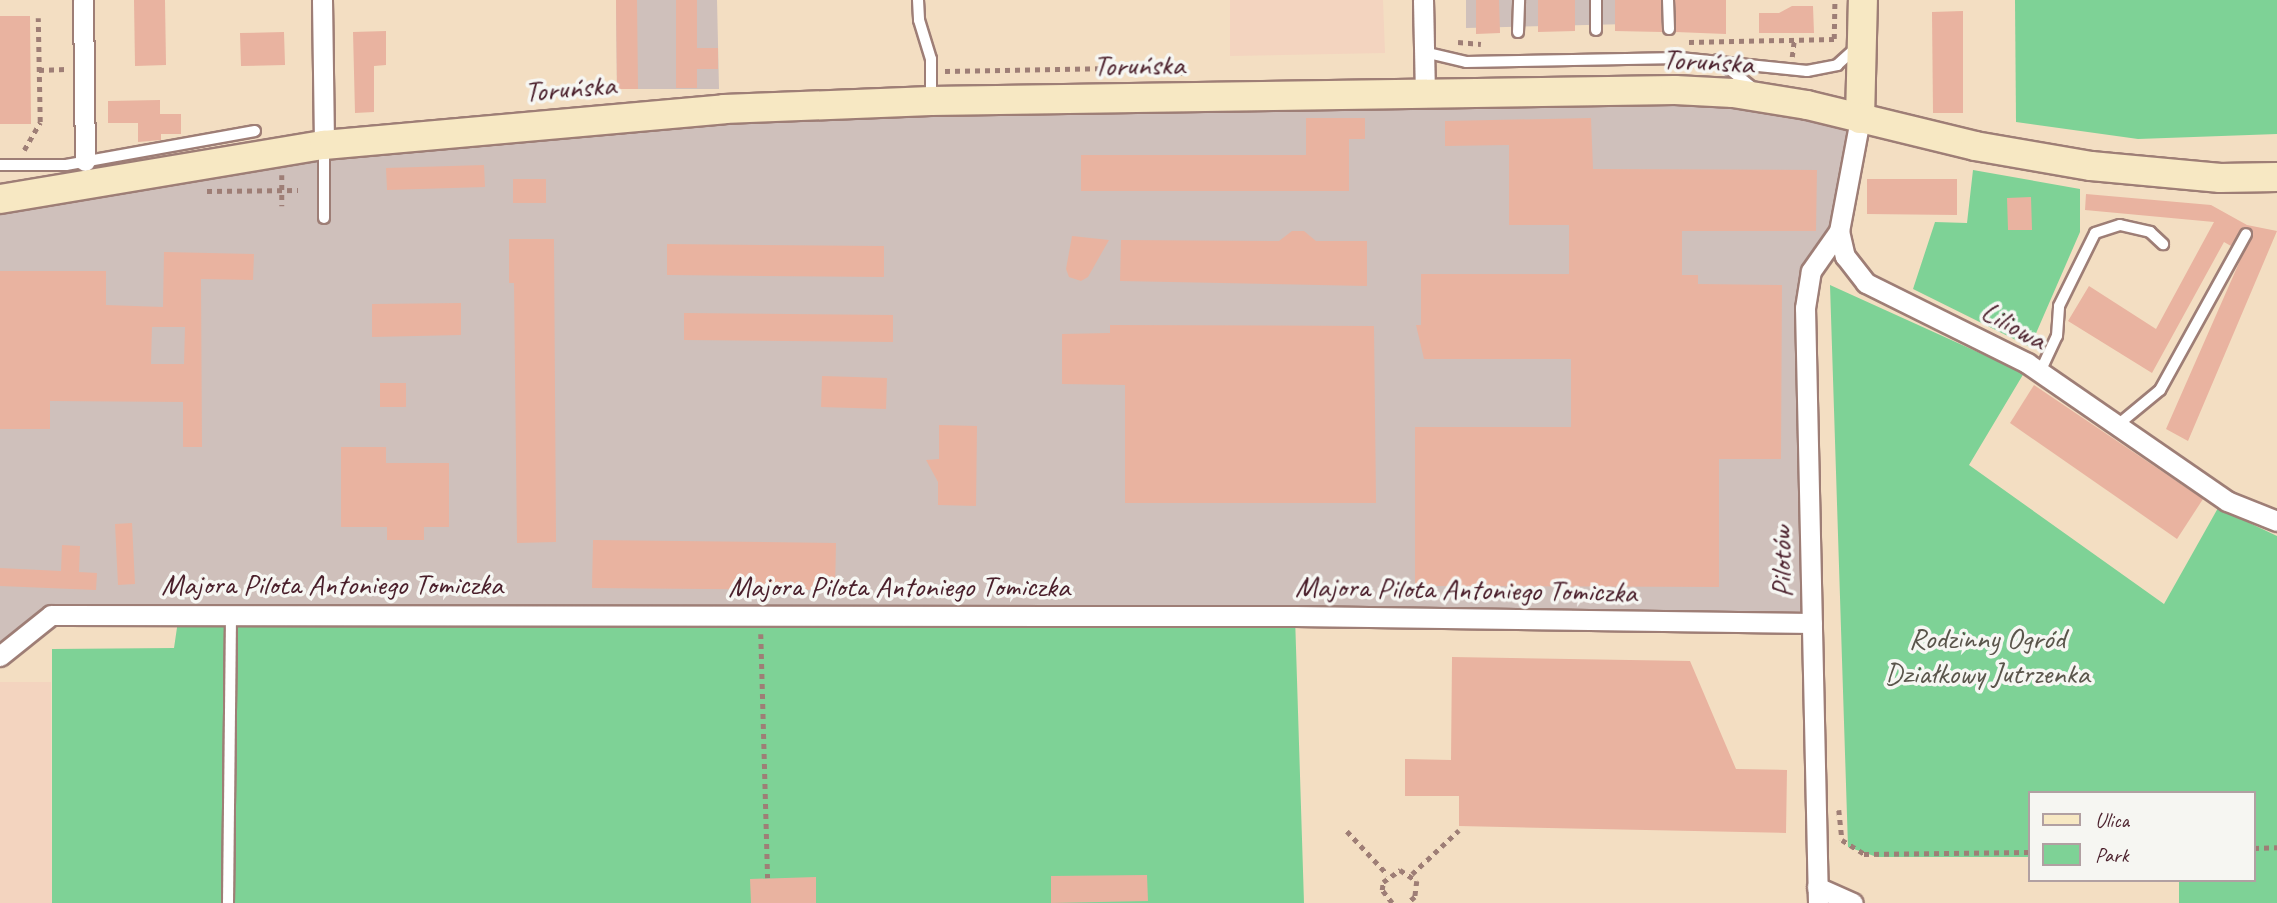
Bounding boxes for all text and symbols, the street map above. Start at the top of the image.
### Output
street label: Toruńska [1661,41,1755,81]
street label: Toruńska [1093,46,1185,84]
street label: Toruńska [523,66,617,110]
street label: Liliowa [1975,293,2053,357]
street label: Pilotów [1762,526,1800,598]
street label: Majora Pilota Antoniego Tomiczka [162,566,502,602]
street label: Majora Pilota Antoniego Tomiczka [729,568,1069,604]
street label: Majora Pilota Antoniego Tomiczka [1296,568,1636,610]
park label: Rodzinny Ogród Działkowy Jutrzenka [1885,620,2089,690]
legend [2028,791,2256,882]
text: Ulica [2095,807,2129,833]
text: Park [2095,842,2128,868]

